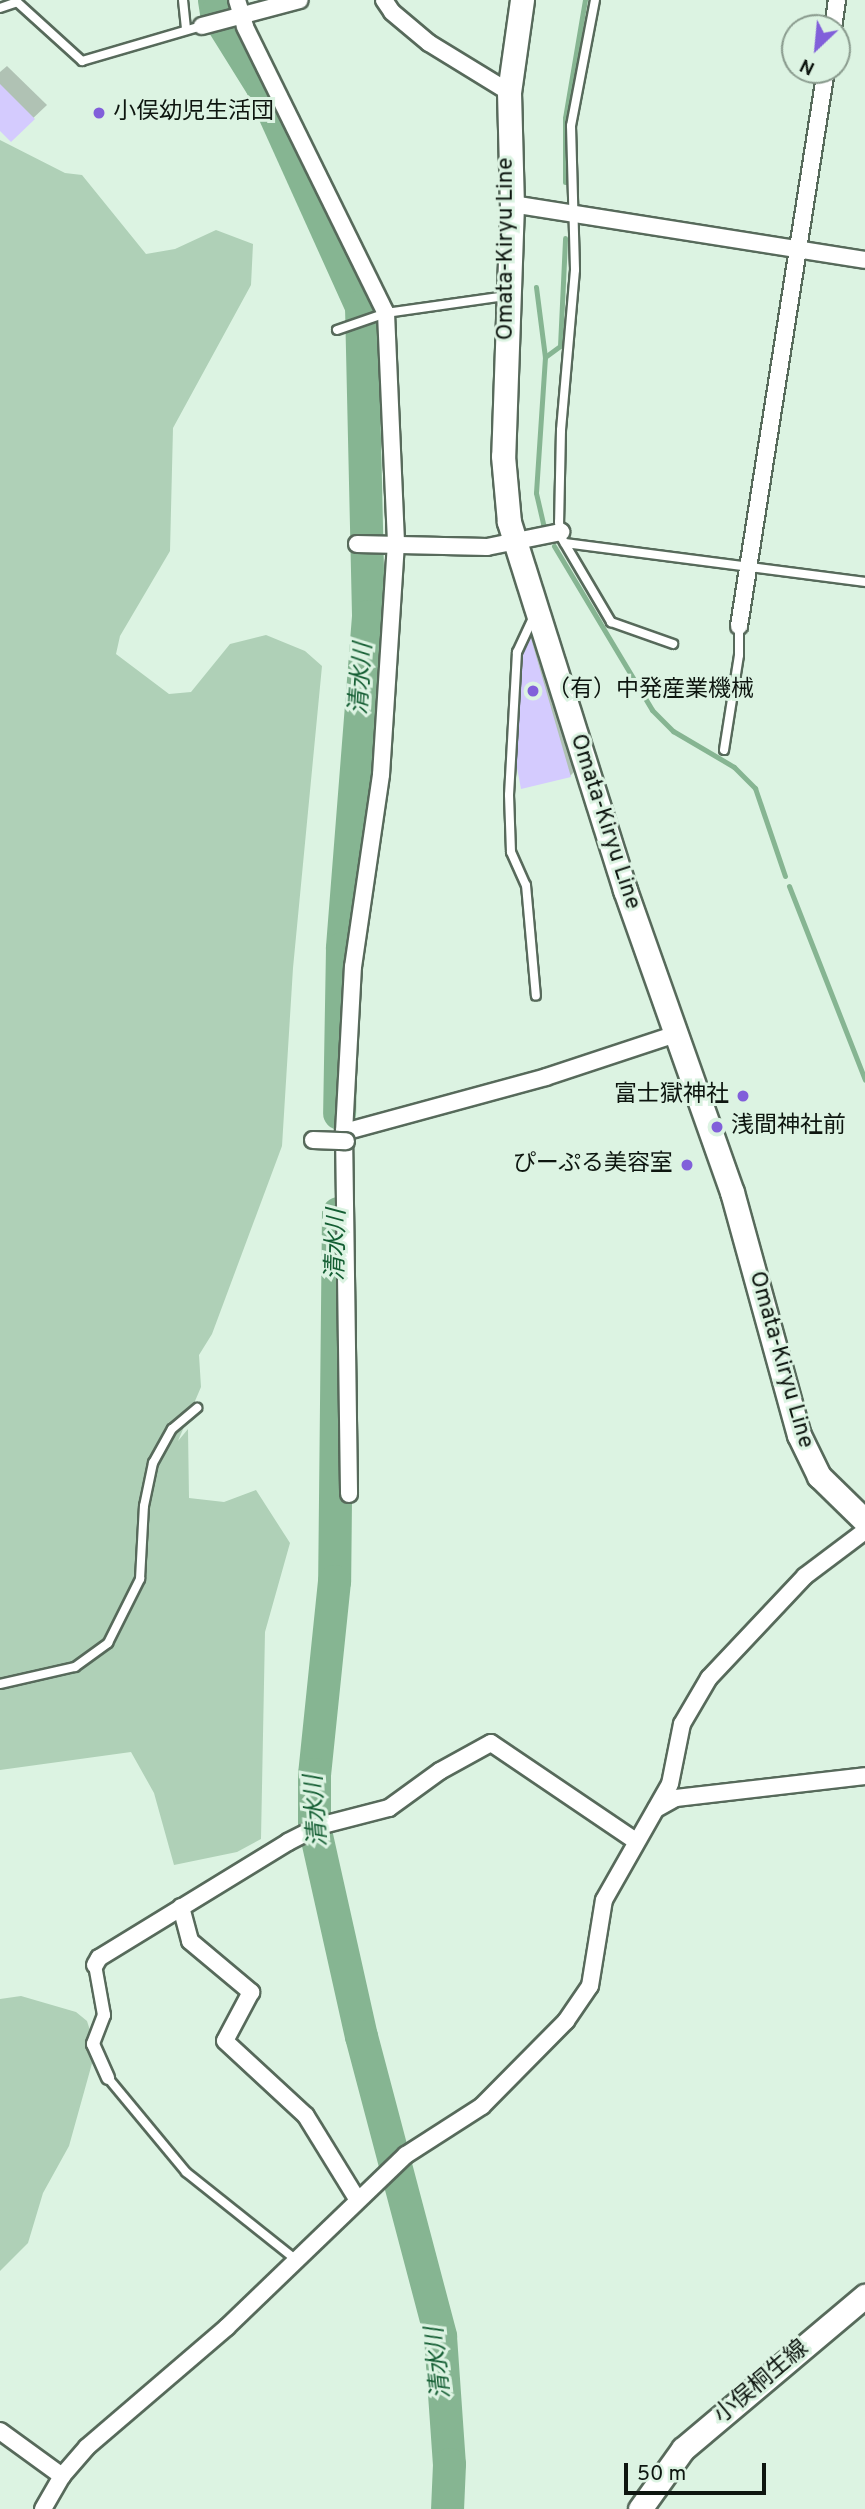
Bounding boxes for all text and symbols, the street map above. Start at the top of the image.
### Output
north arrow [781,14,851,84]
text: N [796,52,819,80]
place label: 小俣幼児生活団 [113,99,274,127]
marker: 小俣幼児生活団 [91,105,107,121]
street label: Omata-Kiryu Line [493,158,521,340]
water label: 清水川 [346,642,380,716]
place label: （有）中発産業機械 [547,677,754,705]
marker: （有）中発産業機械 [525,683,541,699]
street label: Omata-Kiryu Line [563,731,645,913]
place label: 富士獄神社 [614,1082,729,1110]
marker: 富士獄神社 [735,1088,751,1104]
place label: 浅間神社前 [731,1113,846,1141]
marker: 浅間神社前 [709,1119,725,1135]
place label: ぴーぷる美容室 [512,1151,673,1179]
marker: ぴーぷる美容室 [679,1157,695,1173]
water label: 清水川 [323,1209,353,1281]
street label: Omata-Kiryu Line [742,1268,818,1452]
water label: 清水川 [301,1774,335,1848]
water label: 清水川 [422,2326,458,2400]
street label: 小俣桐生線 [709,2335,815,2431]
scale bar [627,2450,769,2494]
text: 50 m [637,2461,686,2488]

